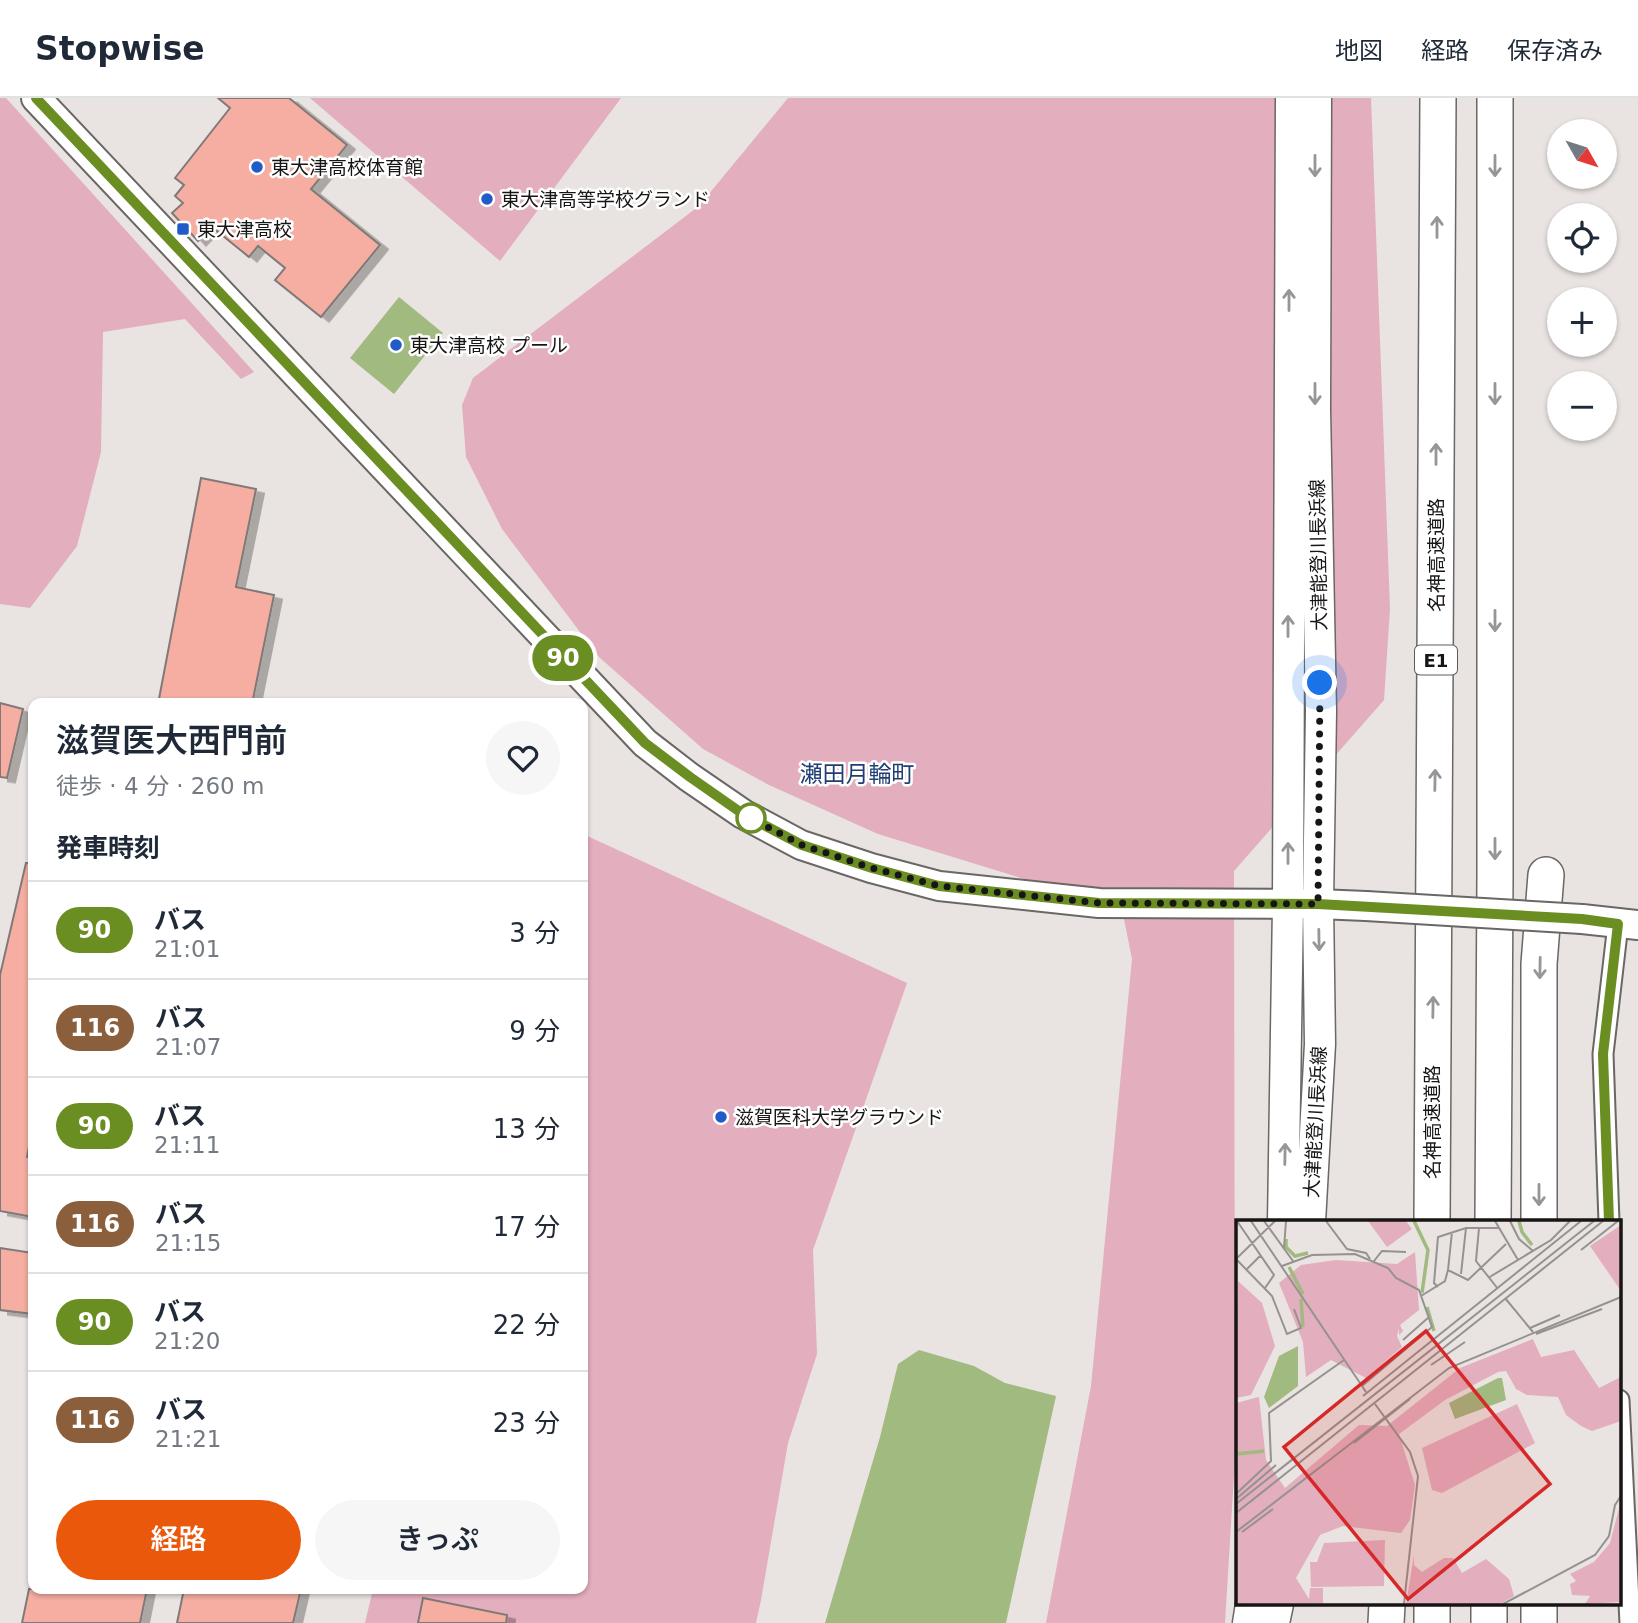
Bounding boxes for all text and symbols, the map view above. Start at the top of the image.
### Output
text: Stopwise [35,29,205,68]
text: 地図 [1335,37,1383,65]
text: 経路 [1421,37,1469,65]
text: 保存済み [1507,37,1603,65]
north arrow [1547,119,1617,189]
map controls [1547,119,1617,441]
one-way arrow [1308,154,1322,177]
one-way arrow [1488,154,1502,177]
place label: 東大津高校体育館 [271,156,423,178]
marker: 東大津高校体育館 [249,159,265,175]
place label: 東大津高等学校グランド [501,188,710,210]
marker: 東大津高等学校グランド [479,191,495,207]
button: locate [1547,203,1617,273]
one-way arrow [1430,215,1444,238]
place label: 東大津高校 [197,218,292,240]
marker: 東大津高校 [175,221,191,237]
button: + [1547,287,1617,357]
one-way arrow [1283,289,1296,312]
place label: 東大津高校 プール [410,334,568,356]
marker: 東大津高校 プール [388,337,404,353]
button: − [1547,371,1617,441]
one-way arrow [1308,382,1322,405]
one-way arrow [1488,382,1502,405]
one-way arrow [1429,443,1443,466]
street label: 大津能登川長浜線 [1306,479,1330,631]
street label: 名神高速道路 [1425,498,1447,612]
one-way arrow [1488,609,1502,632]
one-way arrow [1281,614,1295,637]
line badge: 90 [532,635,594,681]
text: 90 [546,644,580,672]
road number: E1 [1415,646,1457,674]
your location [1302,665,1337,700]
text: 滋賀医大西門前 [56,721,287,760]
button: heart [486,721,560,795]
district label: 瀬田月輪町 [800,761,915,787]
one-way arrow [1428,768,1442,791]
text: 徒歩 · 4 分 · 260 m [56,773,264,799]
unlabelled marker [736,803,766,833]
text: 発車時刻 [56,833,160,863]
one-way arrow [1488,837,1502,860]
one-way arrow [1281,842,1295,865]
text: バス [154,905,206,935]
text: 90 [78,916,111,944]
text: 3 分 [509,918,560,948]
one-way arrow [1312,928,1326,951]
text: 21:01 [154,936,220,962]
one-way arrow [1533,956,1546,979]
one-way arrow [1426,996,1440,1019]
text: バス [155,1003,207,1033]
text: 116 [70,1014,120,1042]
text: 9 分 [509,1016,560,1046]
text: 21:07 [155,1034,221,1060]
street label: 大津能登川長浜線 [1300,1046,1330,1198]
street label: 名神高速道路 [1421,1065,1443,1179]
text: バス [154,1101,206,1131]
place label: 滋賀医科大学グラウンド [735,1106,944,1128]
marker: 滋賀医科大学グラウンド [713,1109,729,1125]
text: 90 [78,1112,111,1140]
text: 13 分 [493,1114,560,1144]
text: 21:11 [154,1132,220,1158]
one-way arrow [1278,1143,1292,1166]
one-way arrow [1532,1184,1546,1207]
text: バス [155,1199,207,1229]
text: 116 [70,1210,120,1238]
text: 17 分 [493,1212,560,1242]
inset map [1236,1220,1620,1606]
text: 21:15 [155,1230,221,1256]
text: バス [154,1297,206,1327]
text: 90 [78,1308,111,1336]
text: 22 分 [493,1310,560,1340]
text: 21:20 [154,1328,220,1354]
text: バス [155,1395,207,1425]
text: 116 [70,1406,120,1434]
text: 23 分 [493,1408,560,1438]
text: 21:21 [155,1426,221,1452]
button: 経路 [56,1500,301,1580]
button: きっぷ [315,1500,560,1580]

